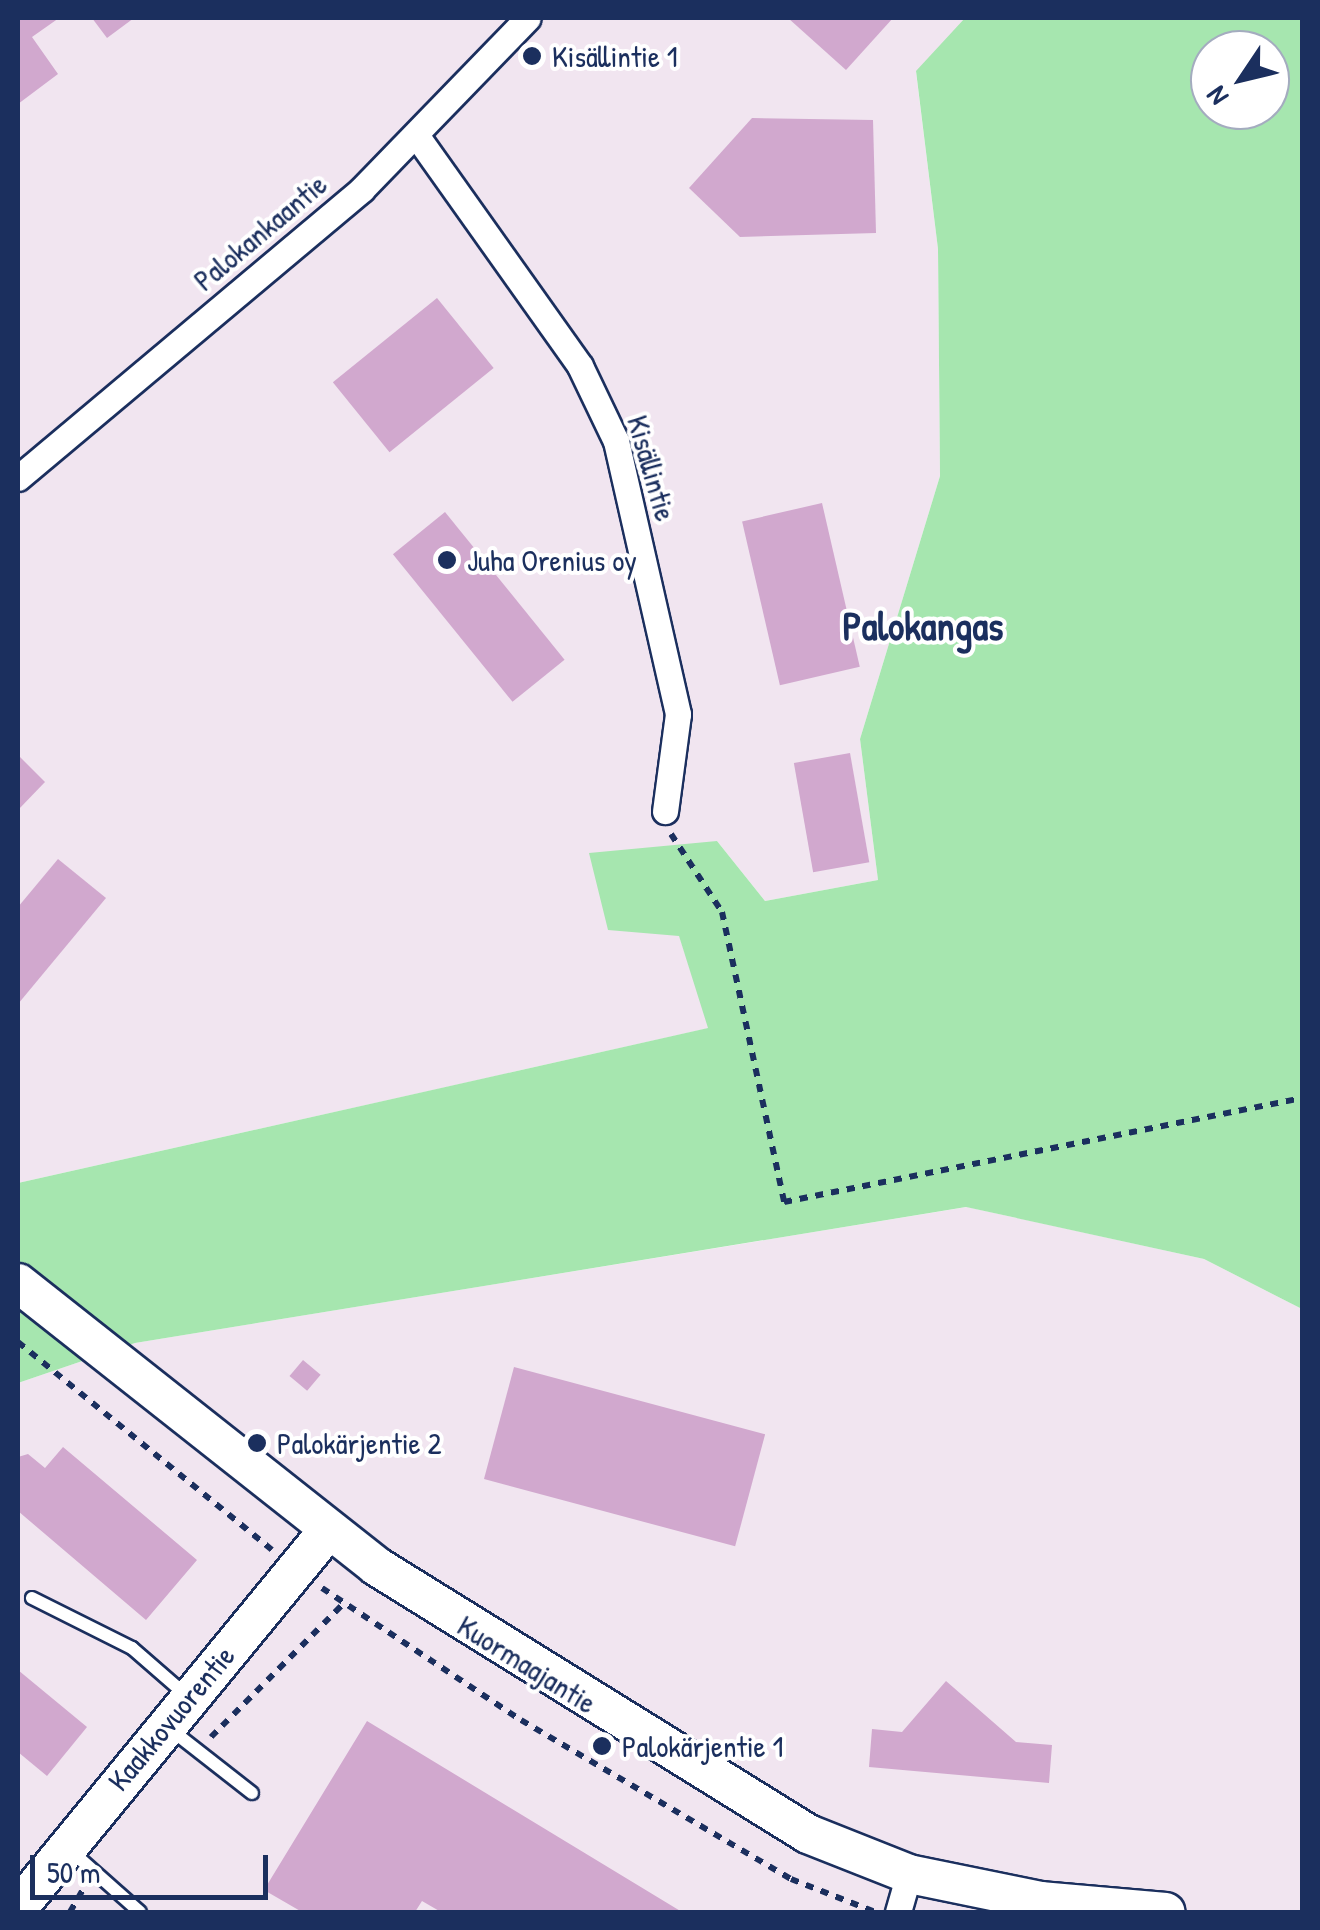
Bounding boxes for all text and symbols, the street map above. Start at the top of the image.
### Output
north arrow [1190,30,1290,130]
place label: Kisällintie 1 [552,38,678,74]
marker: Kisällintie 1 [521,45,543,67]
text: N [1197,79,1237,113]
street label: Palokankaantie [186,166,334,298]
street label: Kisällintie [620,411,684,525]
place label: Juha Orenius oy [467,542,637,578]
marker: Juha Orenius oy [436,549,458,571]
district label: Palokangas [843,601,1003,649]
place label: Palokärjentie 2 [277,1425,441,1461]
marker: Palokärjentie 2 [246,1432,268,1454]
street label: Kuormaajantie [451,1607,603,1721]
street label: Kaakkovuorentie [100,1638,242,1798]
place label: Palokärjentie 1 [622,1728,783,1764]
marker: Palokärjentie 1 [591,1735,613,1757]
scale bar [35,1835,272,1897]
text: 50 m [47,1852,100,1892]

